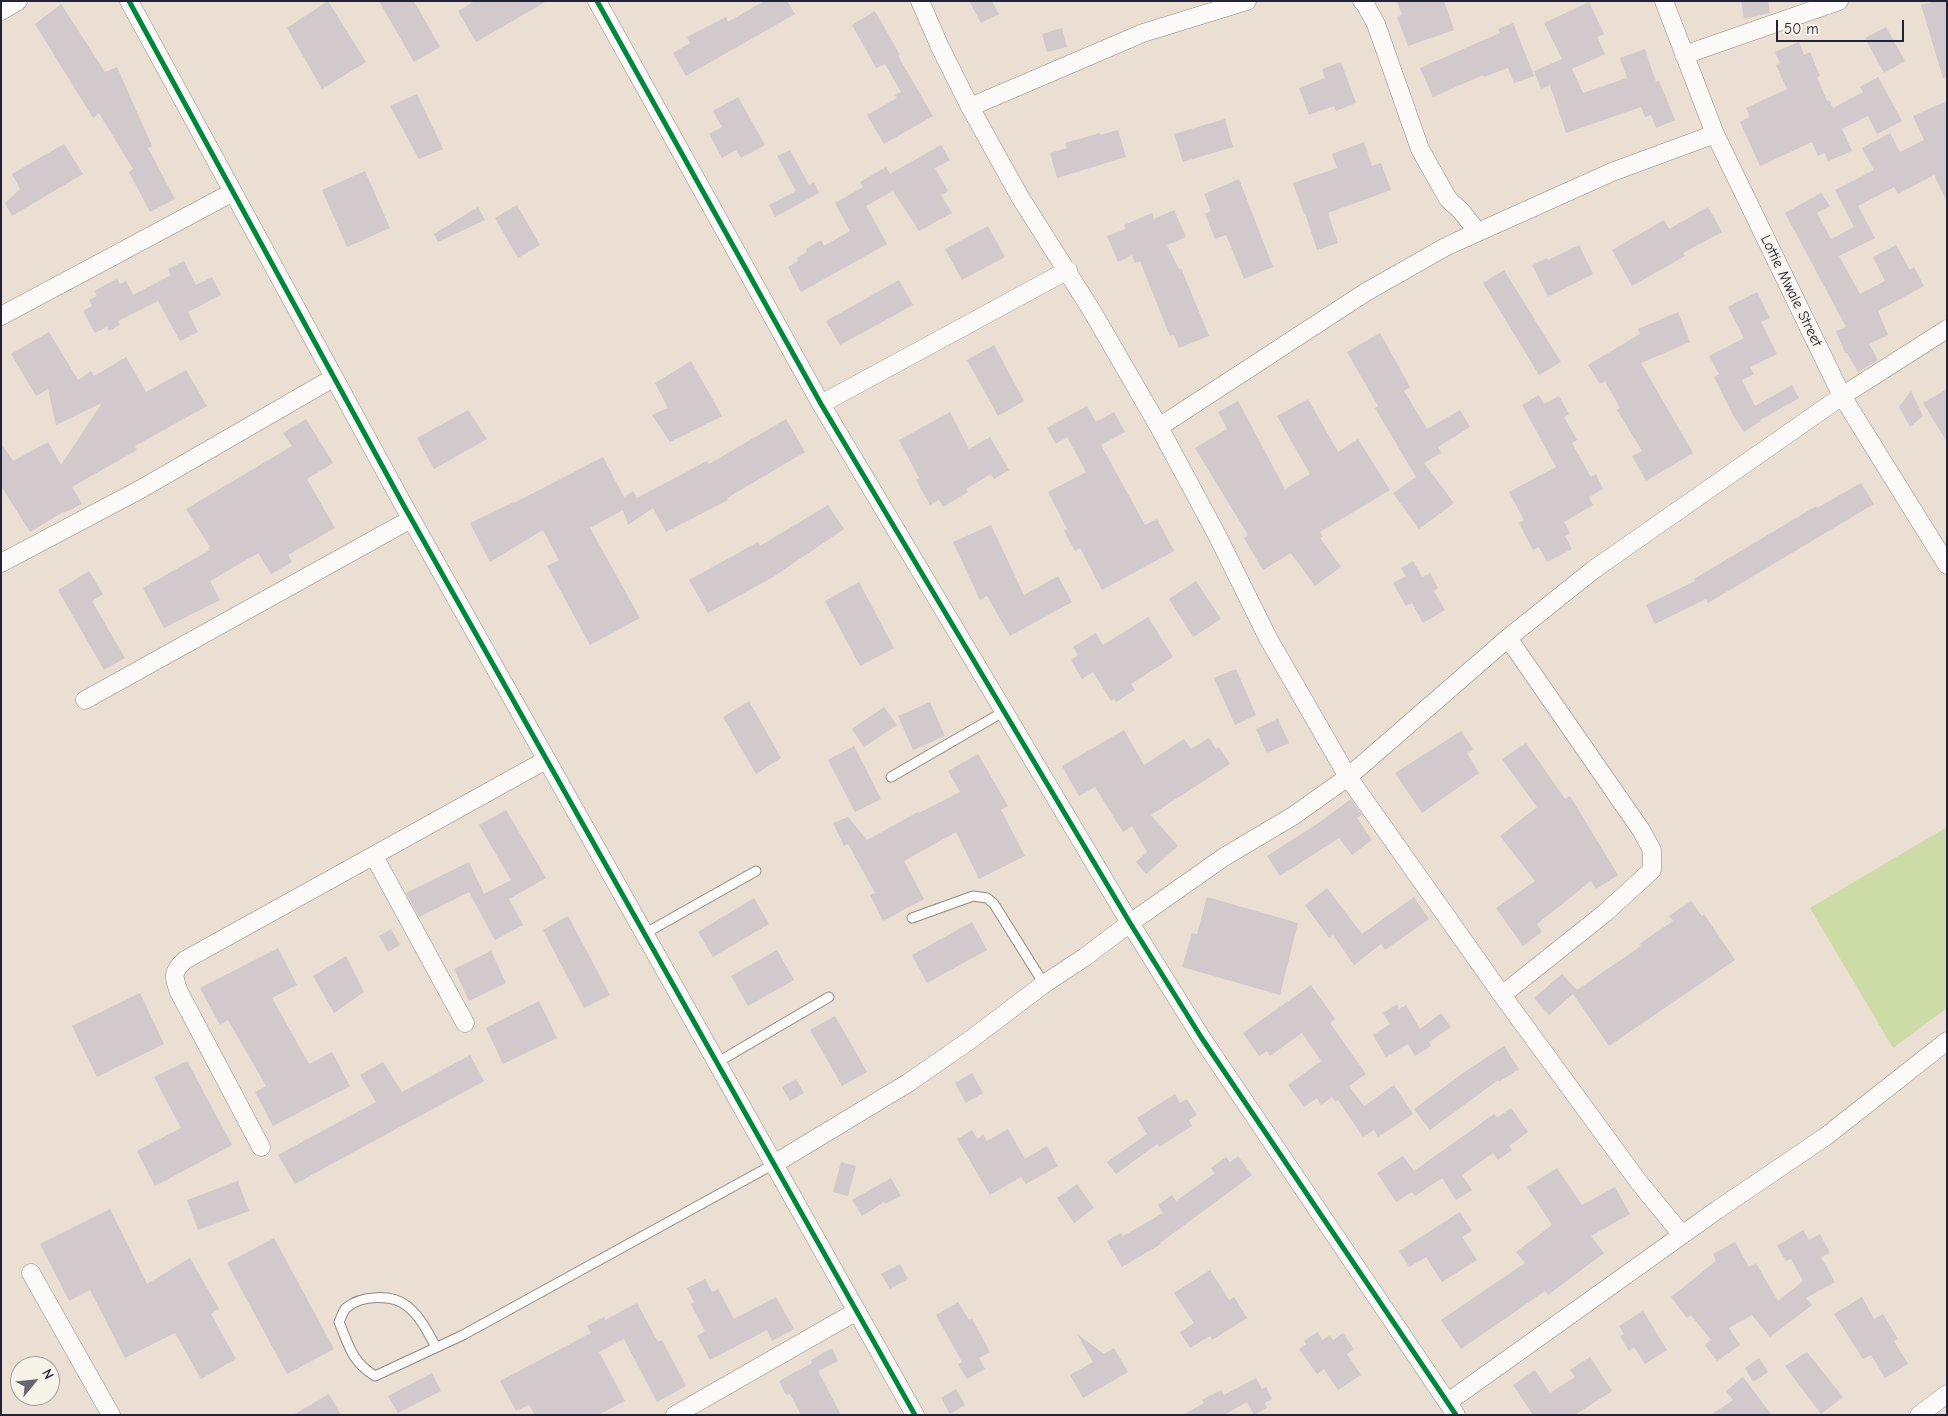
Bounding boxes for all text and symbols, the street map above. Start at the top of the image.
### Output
scale bar [1778,10,1906,42]
text: 50 m [1784,20,1819,38]
street label: Lottie Mwale Street [1756,232,1826,350]
north arrow [10,1356,60,1406]
text: N [38,1366,57,1382]

